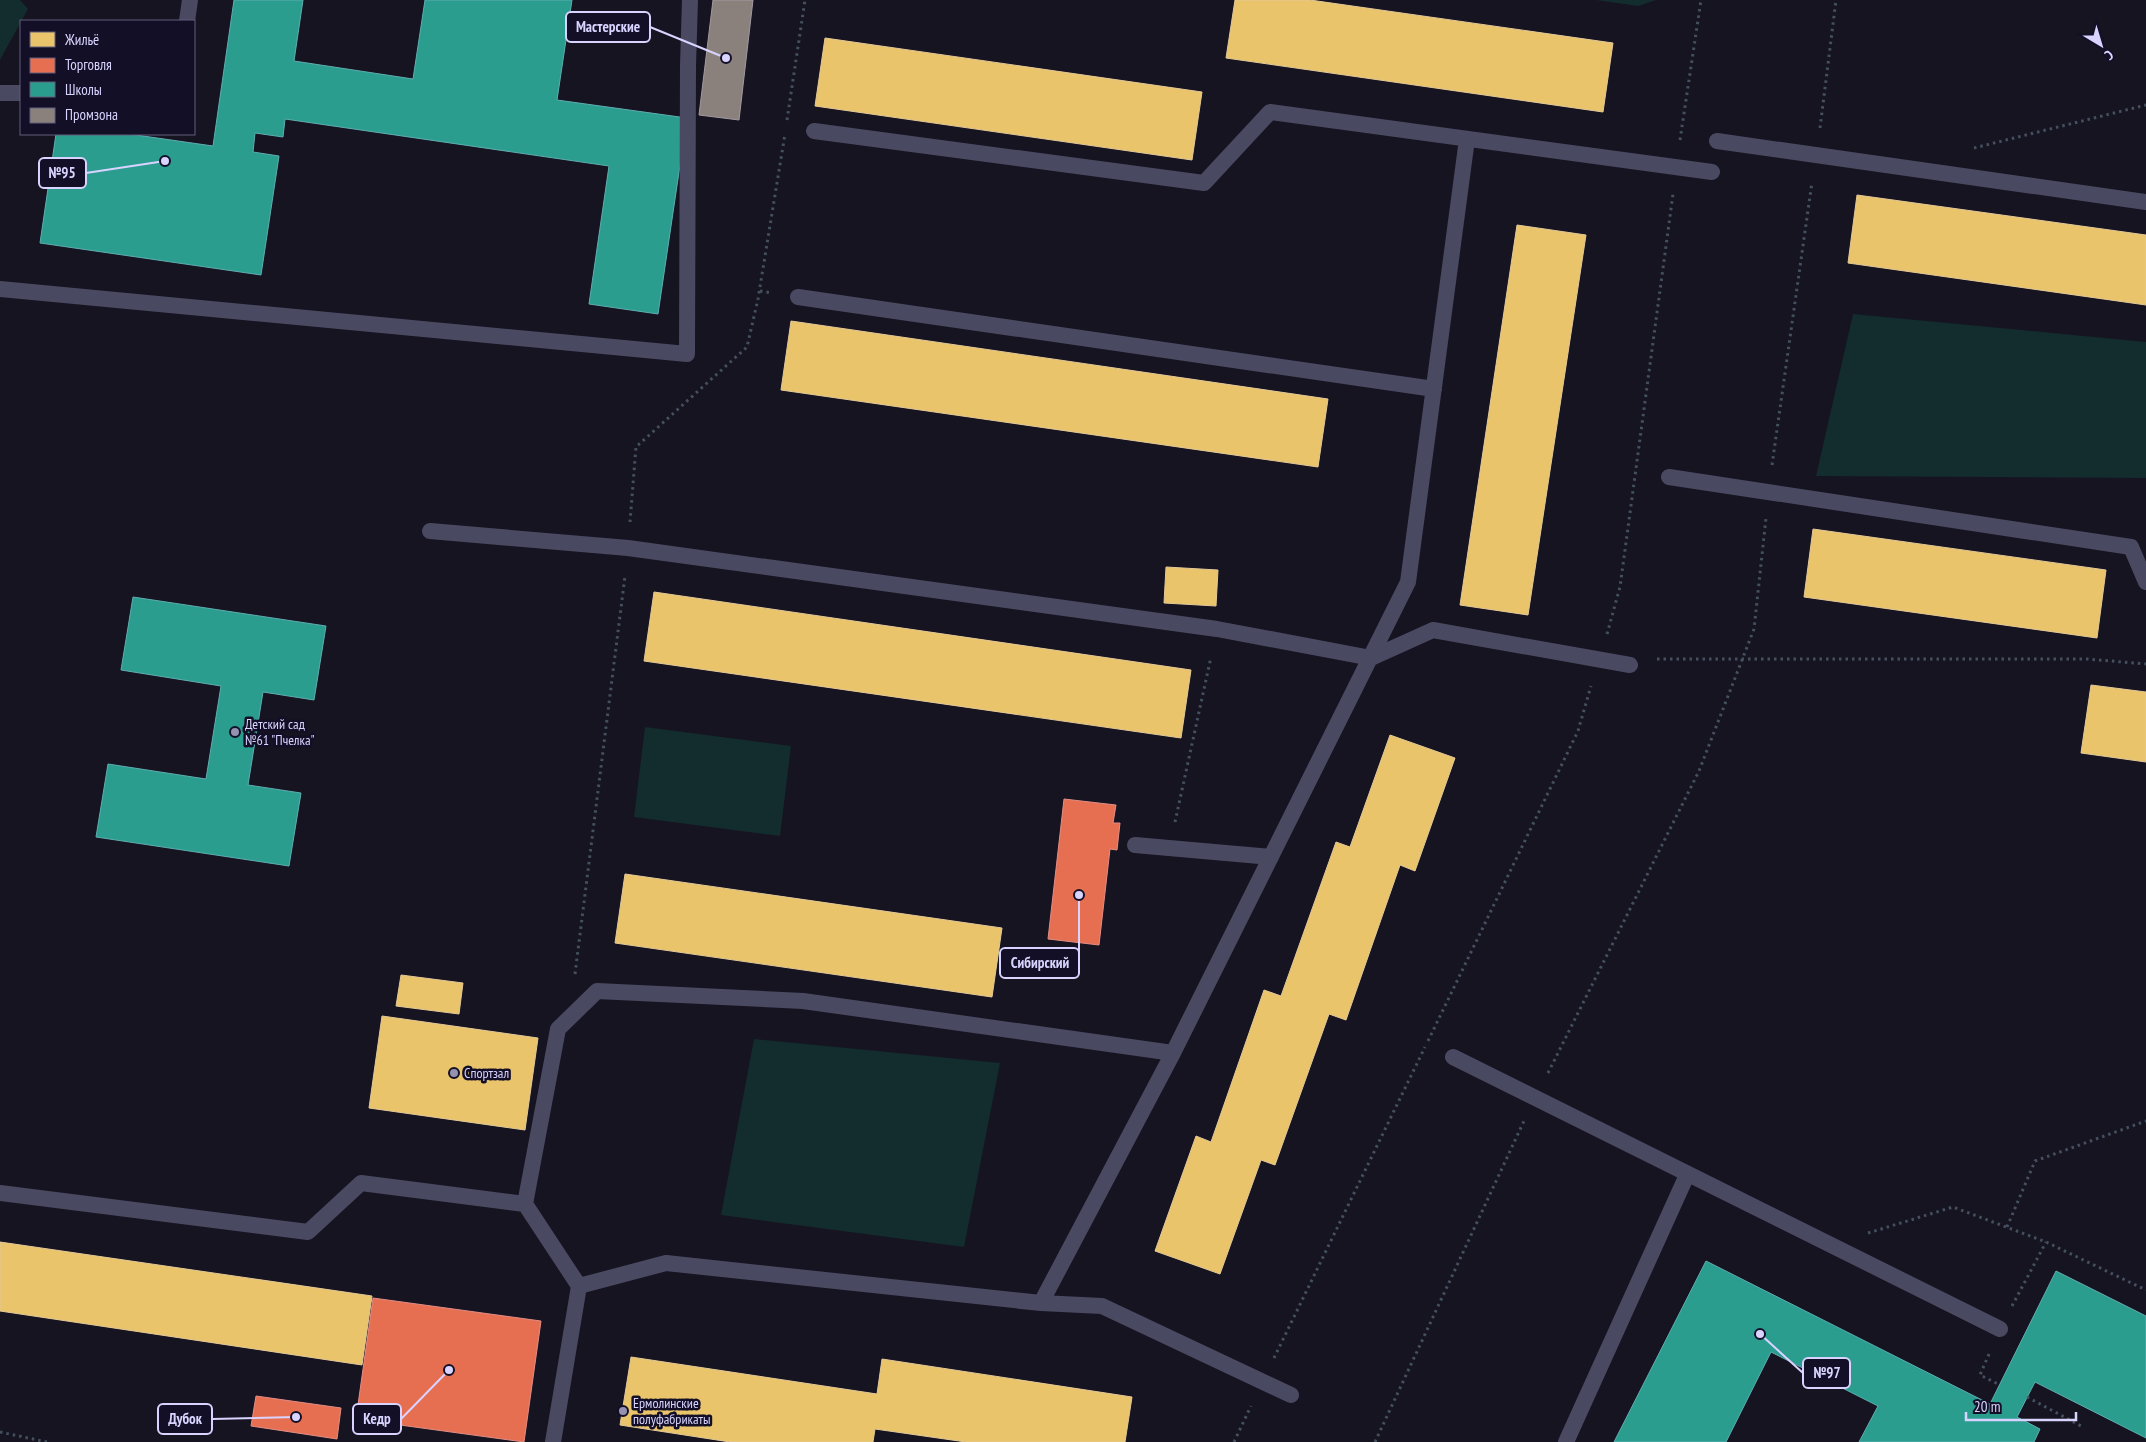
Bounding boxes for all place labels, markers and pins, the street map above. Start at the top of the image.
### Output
callout: Мастерские [566,12,650,42]
callout: №95 [39,158,86,188]
place label: Детский сад №61 "Пчелка" [245,715,315,749]
marker: Детский сад №61 "Пчелка" [229,726,241,738]
callout: Сибирский [1000,948,1079,978]
place label: Спортзал [464,1064,509,1082]
marker: Спортзал [448,1067,460,1079]
callout: №97 [1803,1358,1850,1388]
place label: Ермолинские полуфабрикаты [633,1394,711,1428]
callout: Дубок [158,1404,212,1434]
callout: Кедр [353,1404,401,1434]
marker: Ермолинские полуфабрикаты [617,1405,629,1417]

